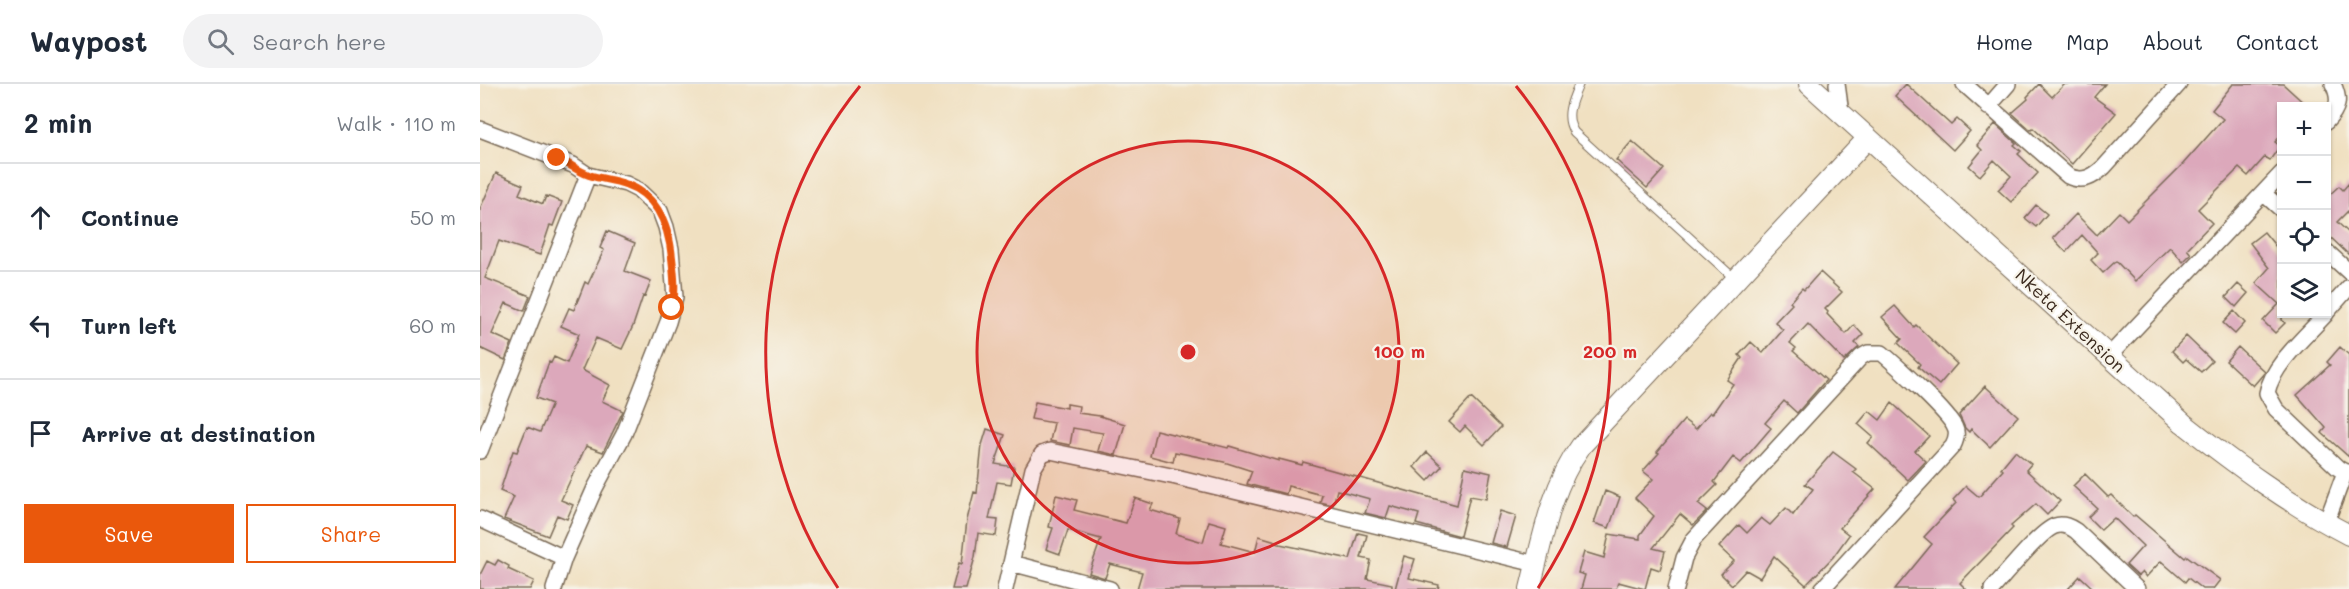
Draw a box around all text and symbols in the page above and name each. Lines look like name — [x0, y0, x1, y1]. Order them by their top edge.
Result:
search box — [183, 14, 603, 68]
text: Waypost — [30, 23, 147, 59]
icon: search — [204, 25, 237, 58]
text: Search here — [252, 27, 386, 56]
text: Home — [1976, 28, 2033, 55]
text: Map — [2066, 28, 2109, 55]
text: About — [2142, 28, 2203, 55]
text: Contact — [2236, 28, 2319, 55]
map controls — [2277, 102, 2331, 318]
button: + — [2277, 102, 2331, 156]
text: 2 min — [24, 106, 92, 140]
text: Walk · 110 m — [336, 110, 456, 136]
route end — [543, 144, 569, 170]
button: − — [2277, 156, 2331, 210]
icon: ahead — [24, 201, 57, 234]
text: Continue — [81, 203, 179, 232]
text: 50 m — [410, 204, 456, 230]
button: locate — [2277, 210, 2331, 264]
street label: Nketa Extension — [2010, 263, 2131, 378]
button: layers — [2277, 264, 2331, 318]
route start — [658, 294, 684, 320]
icon: left — [24, 309, 57, 342]
text: Turn left — [81, 311, 177, 340]
text: 60 m — [409, 312, 456, 338]
text: 100 m — [1373, 339, 1425, 363]
text: 200 m — [1583, 339, 1637, 363]
centre of rings — [1178, 342, 1198, 362]
icon: arrive — [24, 417, 57, 450]
text: Arrive at destination — [81, 419, 316, 448]
button: Save — [24, 504, 234, 563]
button: Share — [246, 504, 456, 563]

